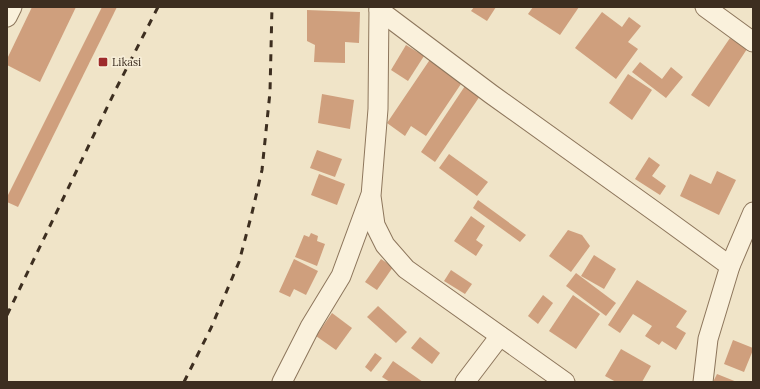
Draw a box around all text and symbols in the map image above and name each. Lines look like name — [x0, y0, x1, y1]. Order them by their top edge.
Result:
place label: Likasi — [112, 55, 141, 69]
marker: Likasi — [97, 56, 109, 68]

